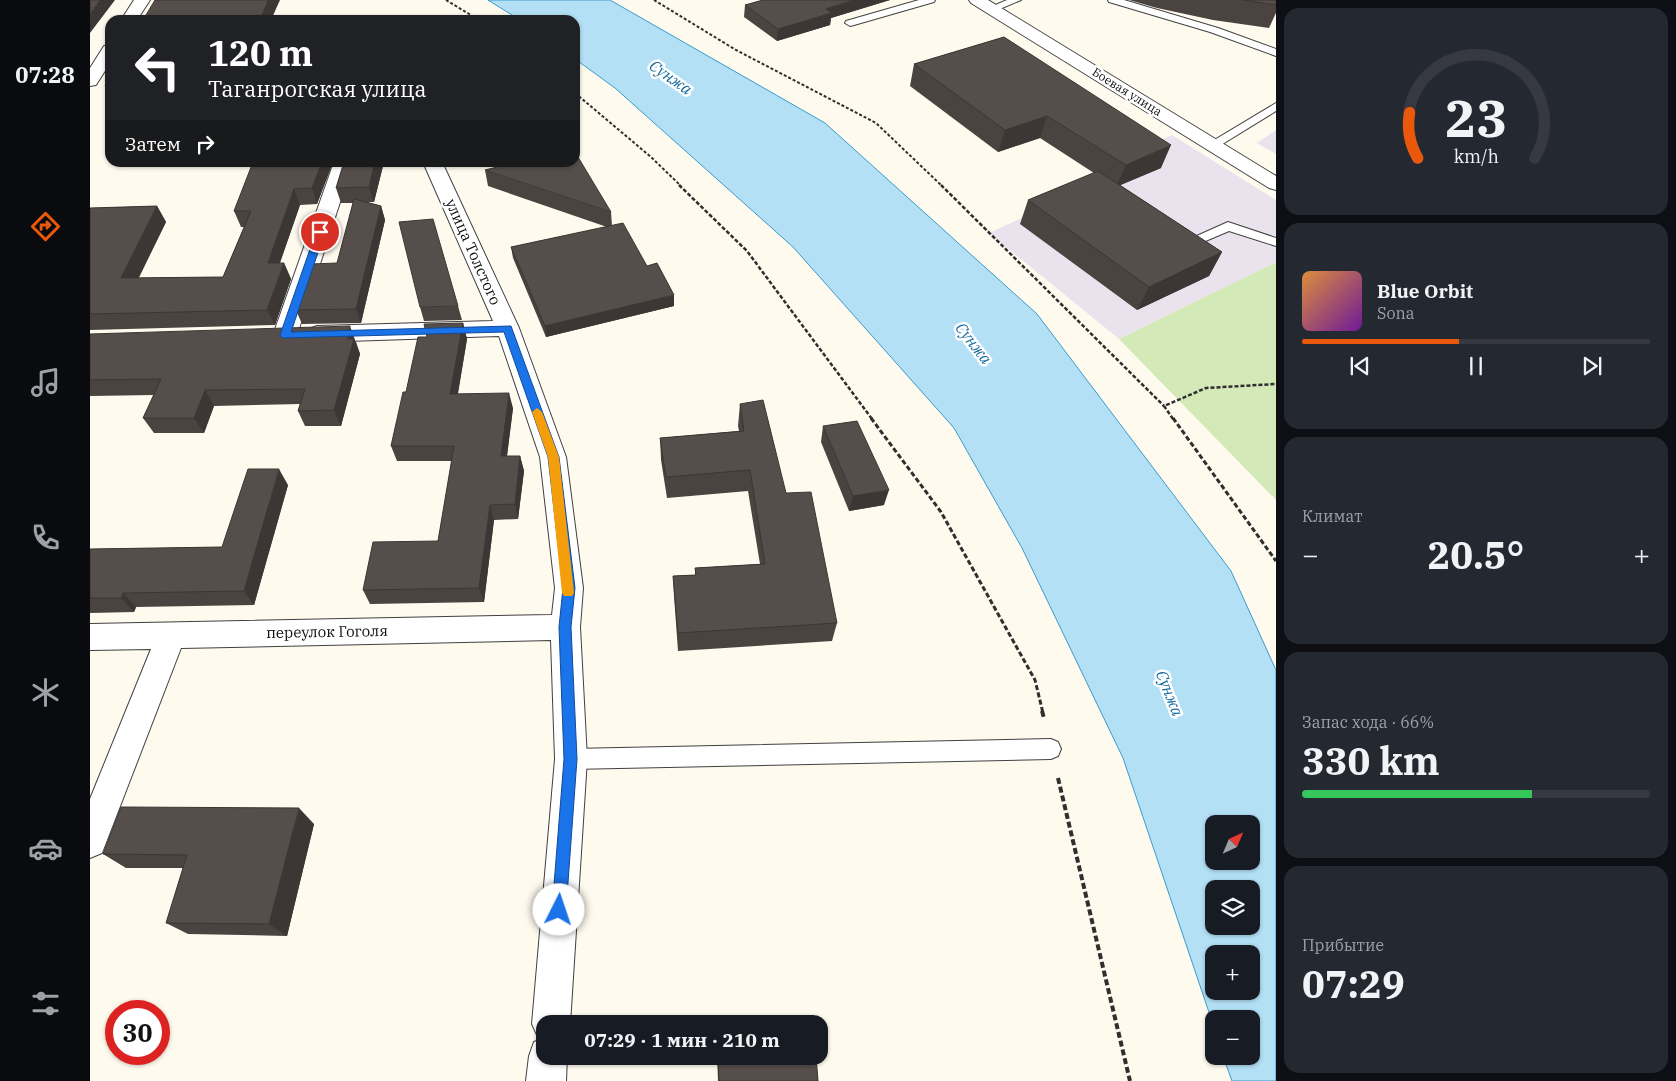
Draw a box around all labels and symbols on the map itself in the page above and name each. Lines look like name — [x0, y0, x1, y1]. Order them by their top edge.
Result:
water label: Сунжа — [646, 55, 696, 99]
street label: Боевая улица — [1090, 64, 1165, 119]
street label: улица Толстого — [442, 196, 505, 308]
pin — [299, 211, 341, 253]
water label: Сунжа — [951, 318, 997, 368]
street label: переулок Гоголя — [266, 621, 388, 642]
water label: Сунжа — [1152, 667, 1188, 719]
north arrow — [1205, 815, 1260, 870]
position arrow — [532, 883, 584, 935]
speed limit sign: 30 — [105, 1000, 170, 1065]

